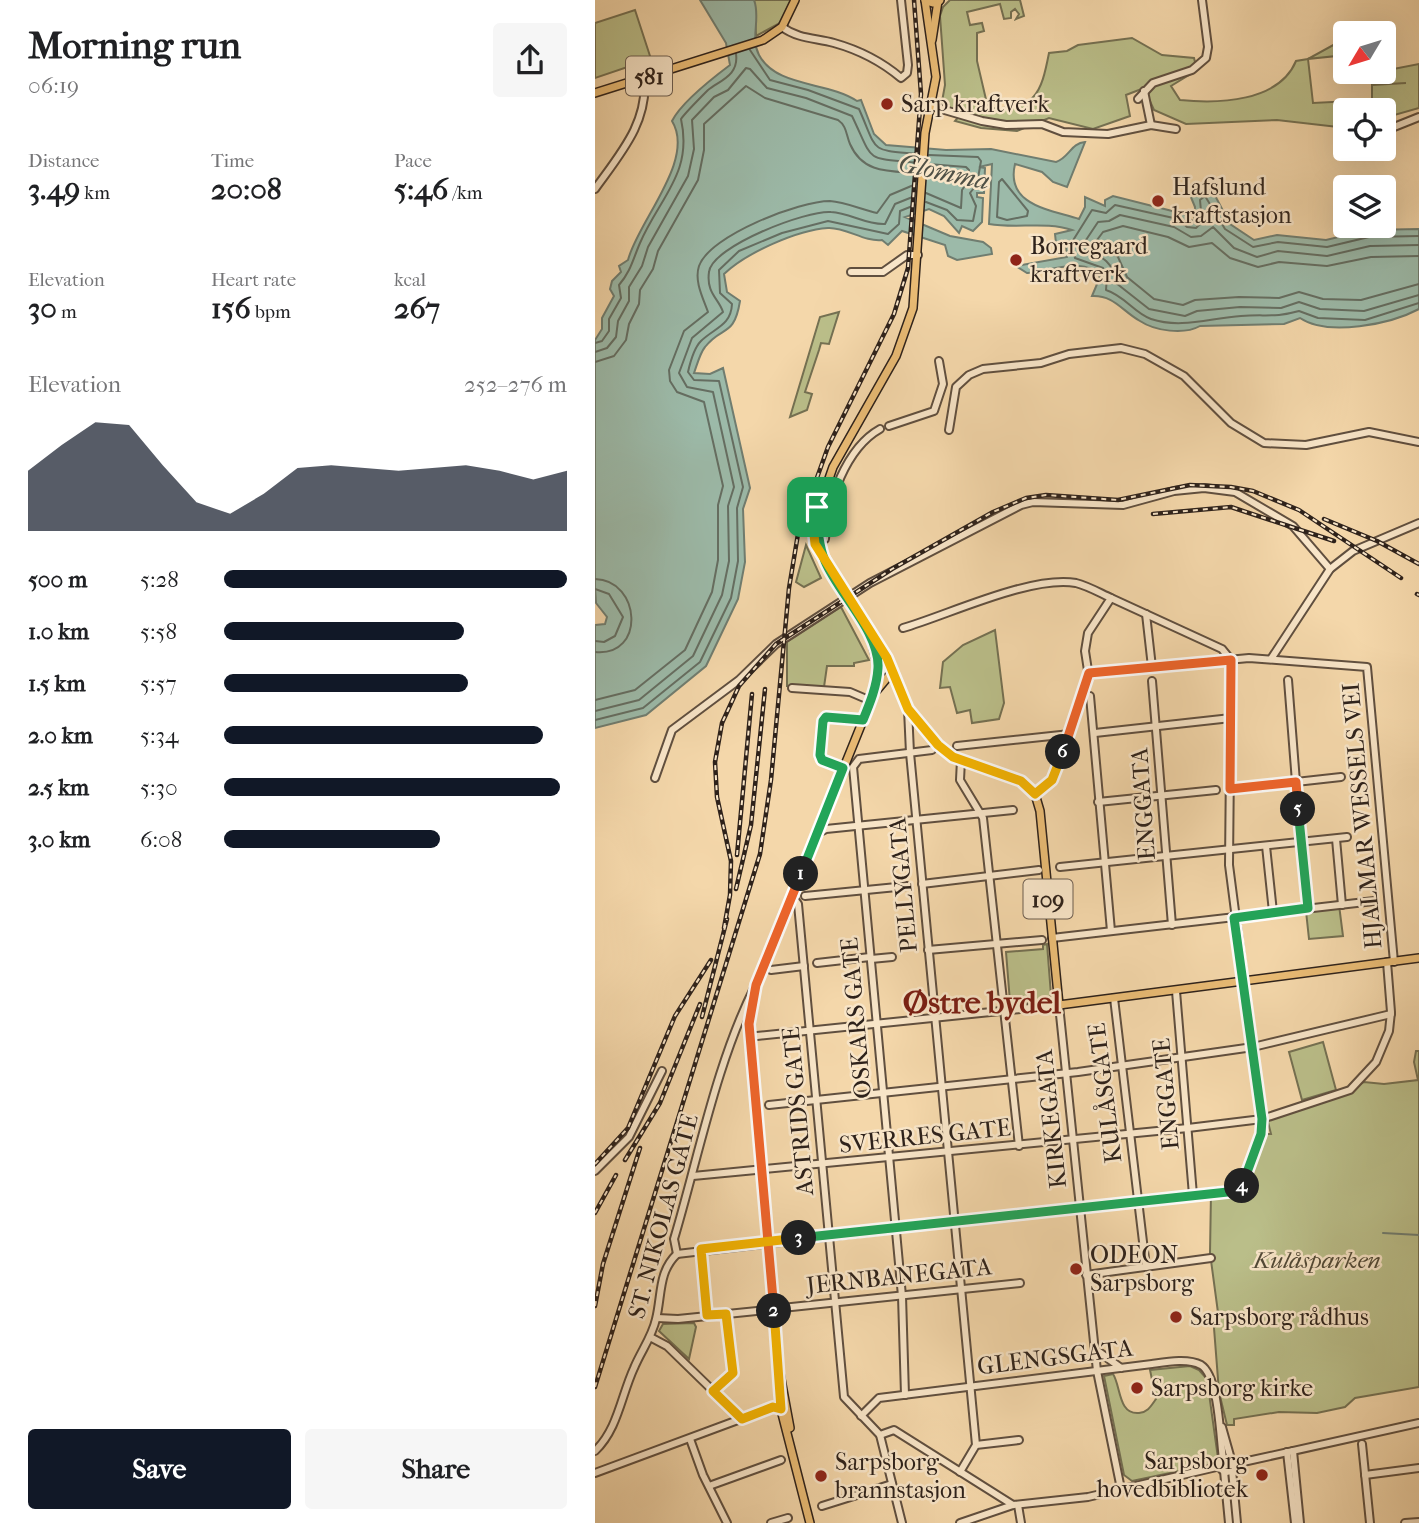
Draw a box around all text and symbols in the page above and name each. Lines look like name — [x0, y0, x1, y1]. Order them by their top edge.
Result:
north arrow — [1333, 21, 1397, 84]
map controls — [1333, 21, 1396, 238]
text: Morning run — [28, 23, 241, 68]
button: share — [493, 23, 567, 97]
road number: 581 — [626, 57, 672, 96]
text: 06:19 — [28, 72, 79, 99]
place label: Sarp kraftverk — [901, 90, 1050, 118]
marker: Sarp kraftverk — [879, 96, 895, 112]
button: locate — [1333, 98, 1396, 161]
water label: Glomma — [896, 147, 992, 197]
text: Distance — [28, 150, 99, 172]
text: Time — [211, 150, 254, 172]
text: Pace — [394, 150, 432, 172]
text: 3.49 — [28, 172, 80, 207]
text: 20:08 — [211, 172, 282, 207]
text: 5:46 — [394, 172, 448, 207]
place label: Hafslund kraftstasjon — [1172, 173, 1292, 229]
button: layers — [1333, 175, 1396, 238]
text: km — [80, 182, 110, 204]
text: /km — [448, 182, 482, 204]
marker: Hafslund kraftstasjon — [1150, 193, 1166, 209]
place label: Borregaard kraftverk — [1030, 232, 1149, 288]
marker: Borregaard kraftverk — [1008, 252, 1024, 268]
text: Elevation — [28, 269, 105, 291]
text: Heart rate — [211, 269, 296, 291]
text: kcal — [394, 269, 426, 291]
text: 30 — [28, 291, 57, 326]
text: 156 — [211, 291, 251, 326]
text: 267 — [394, 291, 440, 326]
text: m — [57, 301, 77, 323]
text: bpm — [251, 301, 291, 323]
text: Elevation — [28, 371, 121, 398]
text: 252–276 m — [464, 371, 567, 398]
pin — [787, 477, 847, 537]
icon: arrive — [798, 488, 836, 526]
text: 500 m — [28, 566, 87, 593]
text: 5:28 — [140, 566, 179, 593]
text: 1.0 km — [28, 618, 89, 645]
text: 5:58 — [140, 618, 177, 645]
text: 1.5 km — [28, 670, 86, 697]
text: 5:57 — [140, 670, 177, 697]
street label: HJALMAR WESSELS VEI — [1336, 682, 1388, 950]
text: 2.0 km — [28, 722, 93, 749]
text: 5:34 — [140, 722, 179, 749]
pin: 6 — [1045, 734, 1081, 770]
text: 6 — [1057, 740, 1068, 762]
street label: ENGGATA — [1125, 746, 1161, 861]
text: 2.5 km — [28, 774, 89, 801]
text: 5:30 — [140, 774, 178, 801]
pin: 5 — [1281, 792, 1315, 826]
text: 5 — [1293, 797, 1302, 819]
street label: PELLYGATA — [883, 816, 923, 954]
text: 3.0 km — [28, 826, 90, 853]
text: 6:08 — [140, 826, 182, 853]
pin: 1 — [783, 856, 819, 892]
text: 1 — [797, 862, 804, 884]
road number: 109 — [1023, 879, 1072, 918]
street label: OSKARS GATE — [835, 936, 877, 1100]
district label: Østre bydel — [903, 984, 1061, 1021]
street label: KULÅSGATE — [1082, 1021, 1127, 1165]
street label: ASTRIDS GATE — [777, 1025, 819, 1198]
street label: ENGGATE — [1147, 1037, 1185, 1151]
street label: KIRKEGATA — [1030, 1048, 1072, 1190]
street label: ST. NIKOLAS GATE — [622, 1111, 704, 1321]
street label: SVERRES GATE — [838, 1113, 1012, 1159]
pin: 4 — [1225, 1168, 1259, 1204]
text: 4 — [1236, 1174, 1247, 1196]
pin: 3 — [781, 1220, 817, 1256]
text: 3 — [795, 1226, 802, 1248]
place label: ODEON Sarpsborg — [1090, 1241, 1195, 1297]
park label: Kulåsparken — [1251, 1246, 1381, 1274]
street label: JERNBANEGATA — [803, 1252, 994, 1300]
marker: ODEON Sarpsborg — [1068, 1261, 1084, 1277]
pin: 2 — [757, 1294, 791, 1328]
text: 2 — [769, 1299, 778, 1321]
place label: Sarpsborg rådhus — [1190, 1303, 1369, 1331]
marker: Sarpsborg rådhus — [1168, 1309, 1184, 1325]
street label: GLENGSGATA — [976, 1334, 1135, 1380]
place label: Sarpsborg kirke — [1151, 1374, 1313, 1402]
marker: Sarpsborg kirke — [1129, 1380, 1145, 1396]
button: Save — [28, 1429, 291, 1509]
button: Share — [305, 1429, 567, 1509]
place label: Sarpsborg hovedbibliotek — [1096, 1447, 1249, 1503]
place label: Sarpsborg brannstasjon — [834, 1448, 966, 1504]
marker: Sarpsborg hovedbibliotek — [1254, 1467, 1270, 1483]
marker: Sarpsborg brannstasjon — [813, 1468, 829, 1484]

